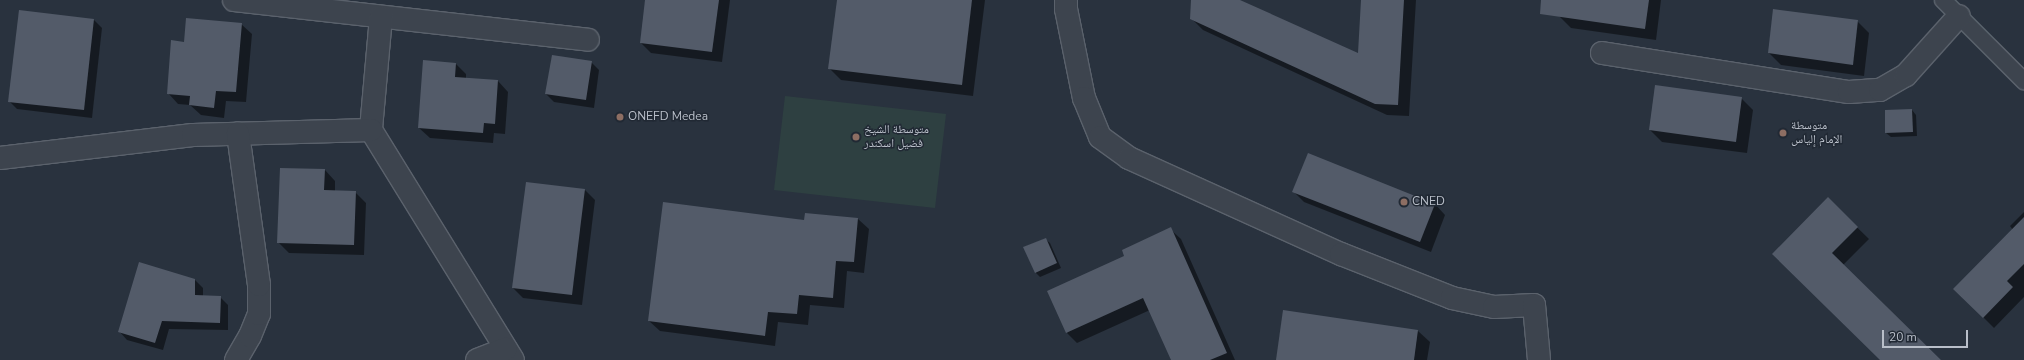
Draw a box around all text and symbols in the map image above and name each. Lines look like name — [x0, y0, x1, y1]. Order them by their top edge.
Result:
place label: ONEFD Medea — [628, 110, 708, 124]
marker: ONEFD Medea — [615, 112, 625, 122]
place label: متوسطة الإمام إلياس — [1791, 119, 1842, 147]
place label: متوسطة الشيخ فضيل اسكندر — [864, 123, 929, 151]
marker: متوسطة الإمام إلياس — [1778, 128, 1788, 138]
marker: متوسطة الشيخ فضيل اسكندر — [851, 132, 861, 142]
place label: CNED — [1412, 195, 1445, 209]
marker: CNED — [1399, 197, 1409, 207]
scale bar — [1884, 322, 1970, 348]
text: 20 m — [1889, 329, 1917, 345]

